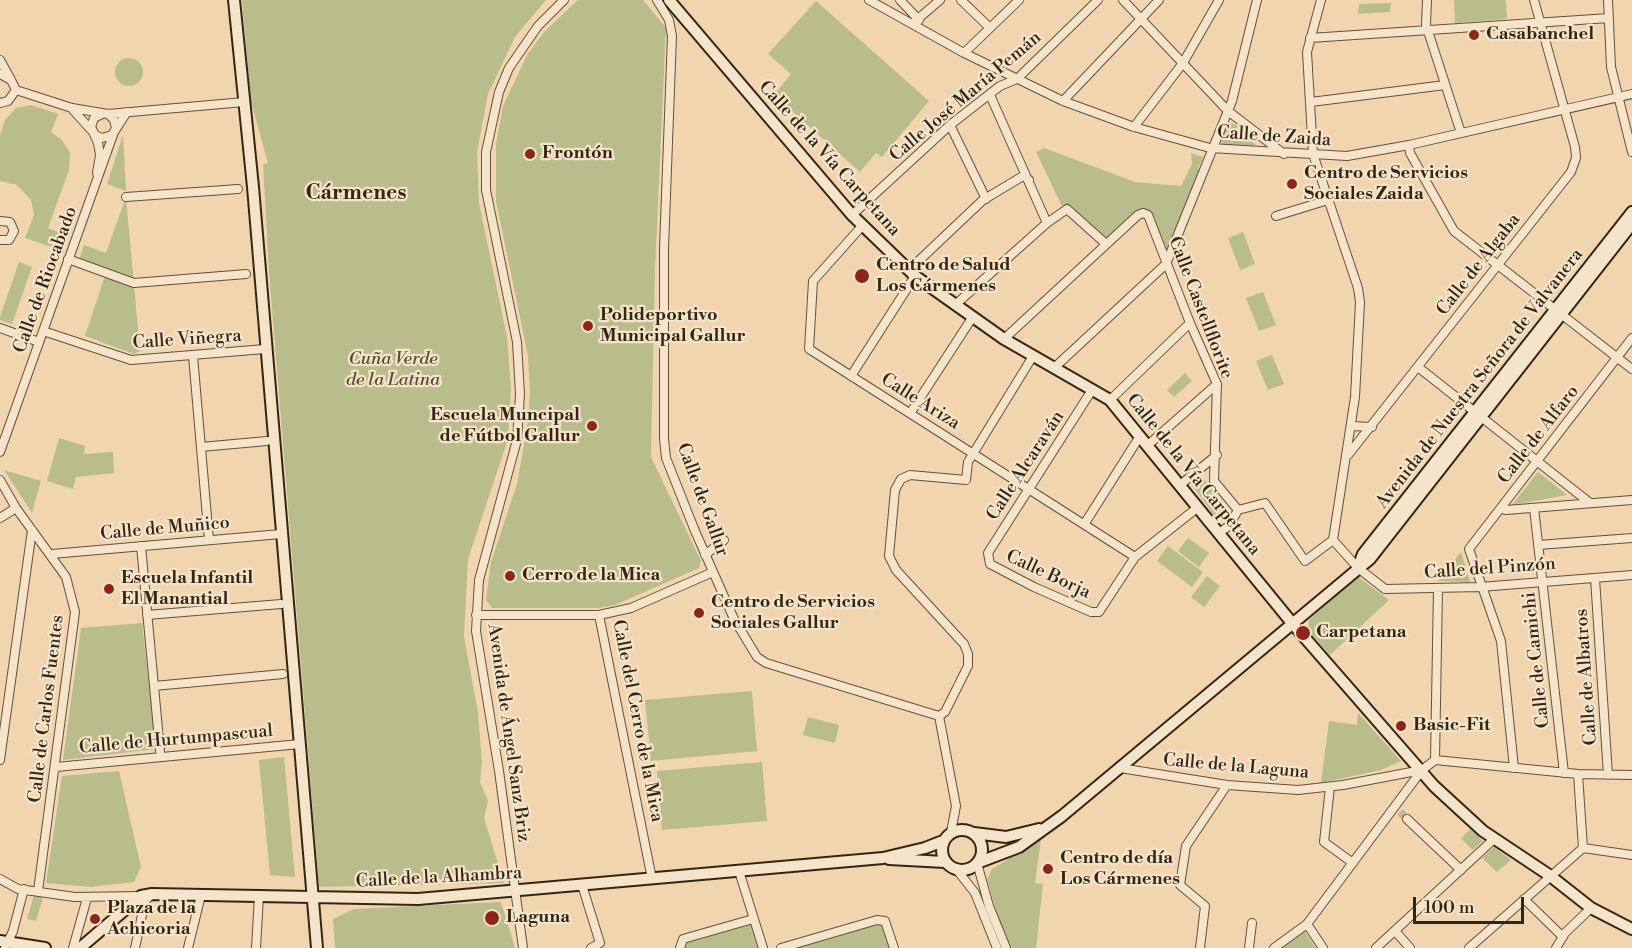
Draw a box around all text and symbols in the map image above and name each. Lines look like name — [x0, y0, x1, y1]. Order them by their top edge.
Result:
place label: Casabanchel — [1486, 24, 1594, 46]
street label: Calle José María Pemán — [886, 27, 1046, 167]
marker: Casabanchel — [1467, 28, 1481, 42]
street label: Calle de la Vía Carpetana — [754, 77, 904, 241]
street label: Calle de Zaida — [1216, 122, 1332, 152]
place label: Frontón — [542, 143, 613, 165]
marker: Frontón — [523, 147, 537, 161]
place label: Centro de Servicios Sociales Zaida — [1304, 163, 1468, 206]
marker: Centro de Servicios Sociales Zaida — [1285, 177, 1299, 191]
district label: Cármenes — [306, 181, 406, 207]
street label: Calle de Riocabado — [9, 204, 83, 356]
street label: Calle de Algaba — [1432, 210, 1526, 320]
street label: Calle Castellflorite — [1163, 234, 1237, 382]
street label: Avenida de Nuestra Señora de Valvanera — [1372, 245, 1588, 513]
place label: Centro de Salud Los Cármenes — [876, 255, 1011, 298]
marker: Centro de Salud Los Cármenes — [853, 267, 871, 285]
place label: Polideportivo Municipal Gallur — [600, 305, 746, 348]
marker: Polideportivo Municipal Gallur — [581, 319, 595, 333]
street label: Calle Viñegra — [132, 325, 242, 355]
park label: Cuña Verde de la Latina — [346, 349, 440, 392]
street label: Calle Ariza — [876, 369, 964, 435]
street label: Calle de Alfaro — [1494, 381, 1584, 489]
street label: Calle de la Vía Carpetana — [1121, 390, 1265, 560]
place label: Escuela Muncipal de Fútbol Gallur — [430, 405, 580, 448]
street label: Calle Alcaraván — [983, 407, 1069, 525]
marker: Escuela Muncipal de Fútbol Gallur — [585, 419, 599, 433]
street label: Calle de Gallur — [671, 440, 733, 560]
street label: Calle de Muñico — [99, 513, 231, 545]
street label: Calle Borja — [1002, 546, 1094, 604]
street label: Calle del Pinzón — [1424, 554, 1556, 584]
place label: Cerro de la Mica — [522, 565, 660, 587]
place label: Escuela Infantil El Manantial — [121, 568, 253, 610]
marker: Cerro de la Mica — [503, 569, 517, 583]
marker: Escuela Infantil El Manantial — [102, 582, 116, 596]
street label: Calle de Camichi — [1519, 591, 1555, 729]
place label: Centro de Servicios Sociales Gallur — [711, 592, 875, 634]
marker: Centro de Servicios Sociales Gallur — [692, 606, 706, 620]
street label: Calle de Albatros — [1571, 608, 1603, 746]
street label: Calle de Carlos Fuentes — [25, 614, 69, 804]
street label: Calle del Cerro de la Mica — [607, 618, 667, 824]
street label: Avenida de Ángel Sanz Briz — [482, 622, 534, 844]
place label: Carpetana — [1316, 622, 1406, 644]
marker: Carpetana — [1294, 624, 1312, 642]
place label: Basic-Fit — [1413, 715, 1490, 737]
marker: Basic-Fit — [1394, 719, 1408, 733]
street label: Calle de Hurtumpascual — [78, 721, 274, 759]
street label: Calle de la Laguna — [1162, 750, 1310, 784]
place label: Centro de día Los Cármenes — [1060, 848, 1180, 890]
marker: Centro de día Los Cármenes — [1041, 862, 1055, 876]
street label: Calle de la Alhambra — [355, 863, 523, 893]
scale bar — [1416, 885, 1527, 923]
text: 100 m — [1424, 896, 1475, 919]
place label: Plaza de la Achicoria — [107, 898, 196, 940]
place label: Laguna — [506, 907, 570, 929]
marker: Laguna — [483, 909, 501, 927]
marker: Plaza de la Achicoria — [88, 912, 102, 926]

